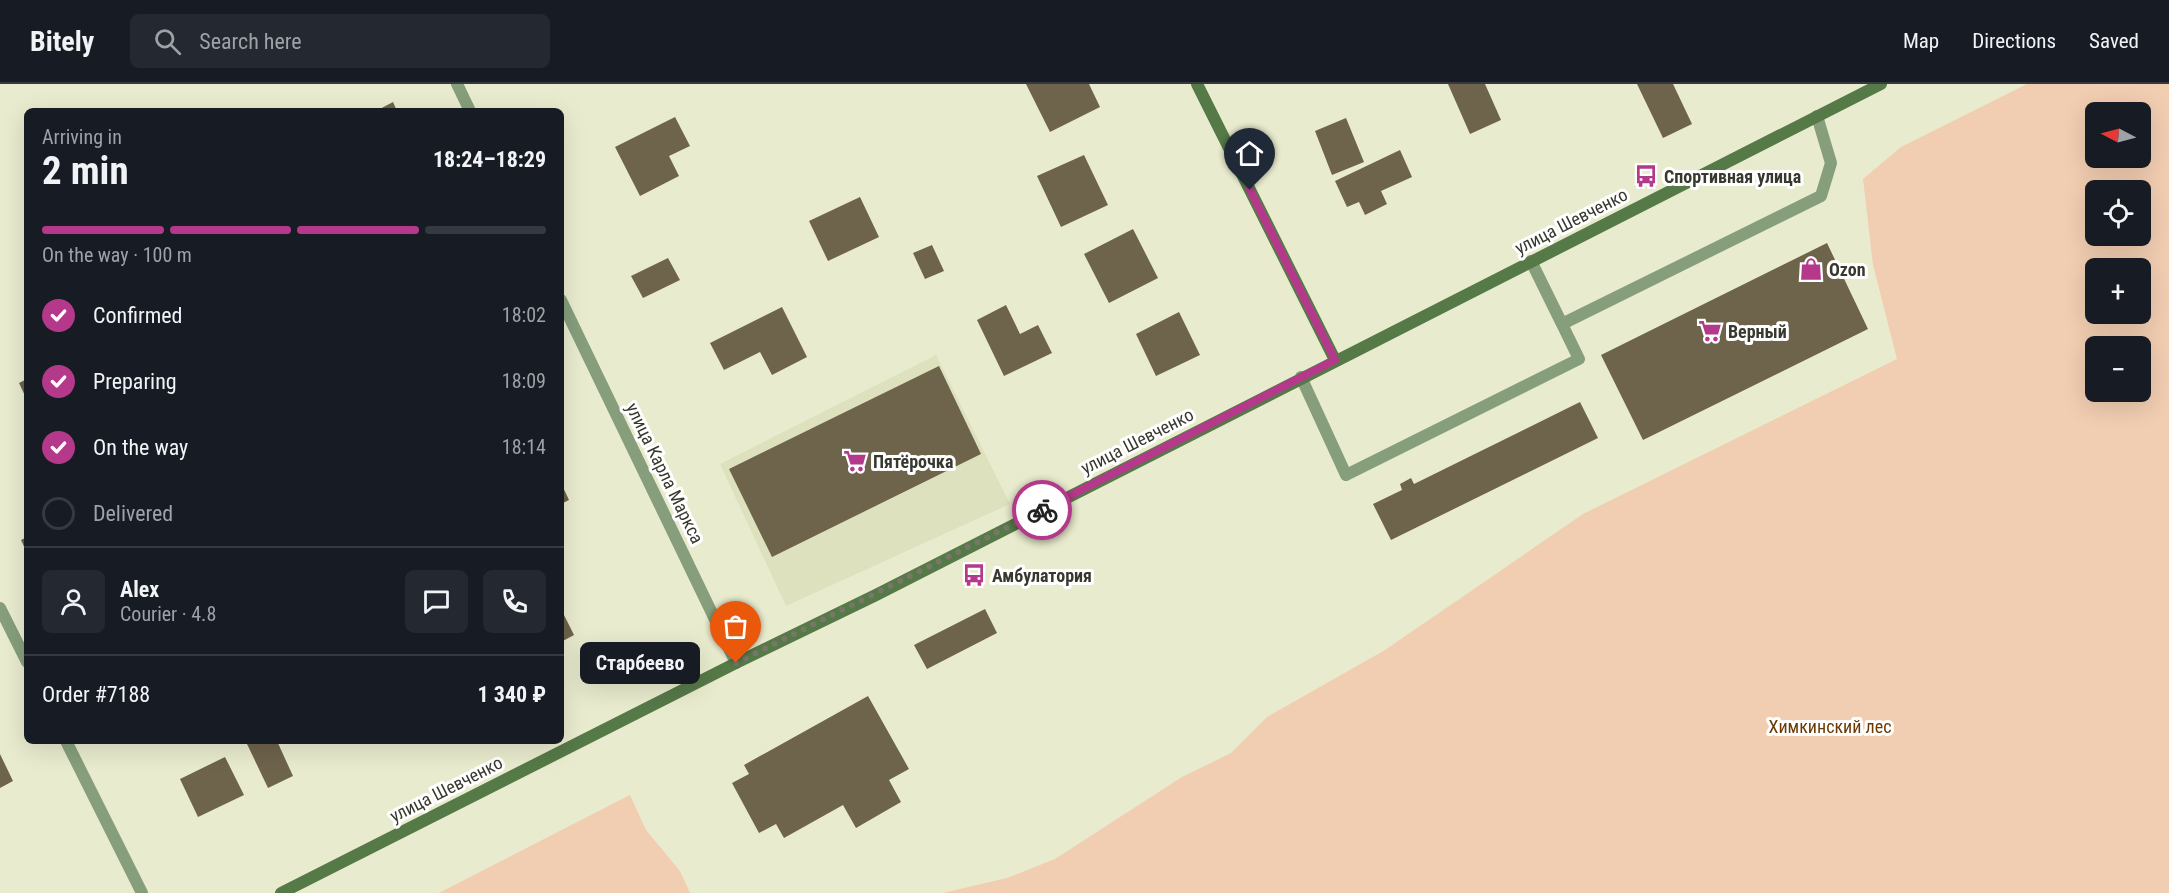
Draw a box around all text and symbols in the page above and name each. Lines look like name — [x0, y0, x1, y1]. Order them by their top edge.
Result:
search box — [130, 14, 550, 68]
text: Bitely — [30, 25, 94, 58]
icon: search — [151, 25, 184, 58]
text: Search here — [199, 29, 302, 54]
text: Map — [1903, 29, 1939, 53]
text: Directions — [1972, 29, 2056, 53]
text: Saved — [2089, 29, 2139, 53]
north arrow — [2085, 102, 2151, 168]
map controls — [2085, 102, 2151, 402]
text: Arriving in — [42, 125, 122, 149]
pin — [1224, 128, 1275, 190]
icon: home — [1233, 137, 1266, 170]
text: 18:24–18:29 — [433, 147, 546, 172]
text: 2 min — [42, 148, 129, 194]
bus stop icon: Спортивная улица — [1633, 163, 1659, 189]
place label: Спортивная улица — [1664, 166, 1801, 187]
button: locate — [2085, 180, 2151, 246]
street label: улица Шевченко — [1511, 184, 1631, 258]
text: On the way · 100 m — [42, 243, 192, 267]
shop icon: Ozon — [1798, 256, 1824, 282]
button: + — [2085, 258, 2151, 324]
place label: Ozon — [1829, 259, 1866, 280]
icon: check — [42, 299, 75, 332]
text: Confirmed — [93, 303, 182, 328]
text: 18:02 — [502, 303, 546, 327]
supermarket icon: Верный — [1697, 318, 1723, 344]
place label: Верный — [1728, 321, 1787, 342]
button: − — [2085, 336, 2151, 402]
icon: check — [42, 365, 75, 398]
text: Preparing — [93, 369, 177, 394]
text: 18:09 — [502, 369, 546, 393]
street label: улица Карла Маркса — [622, 399, 708, 547]
street label: улица Шевченко — [1077, 404, 1197, 478]
icon: check — [42, 431, 75, 464]
text: On the way — [93, 435, 188, 460]
text: 18:14 — [502, 435, 546, 459]
supermarket icon: Пятёрочка — [842, 448, 868, 474]
place label: Пятёрочка — [873, 451, 953, 472]
courier — [1012, 480, 1072, 540]
icon: bike — [1026, 494, 1059, 527]
text: Delivered — [93, 501, 173, 526]
bus stop icon: Амбулатория — [961, 562, 987, 588]
place label: Амбулатория — [992, 565, 1092, 586]
button: person — [42, 570, 105, 633]
button: chat — [405, 570, 468, 633]
button: phone — [483, 570, 546, 633]
text: Alex — [120, 577, 159, 602]
pin — [710, 601, 761, 663]
text: Courier · 4.8 — [120, 602, 216, 626]
icon: bag — [719, 610, 752, 643]
callout: Старбеево — [580, 642, 700, 684]
text: Старбеево — [596, 651, 684, 675]
text: Order #7188 — [42, 682, 150, 707]
text: 1 340 ₽ — [478, 682, 546, 707]
park label: Химкинский лес — [1768, 716, 1892, 737]
street label: улица Шевченко — [386, 752, 506, 826]

